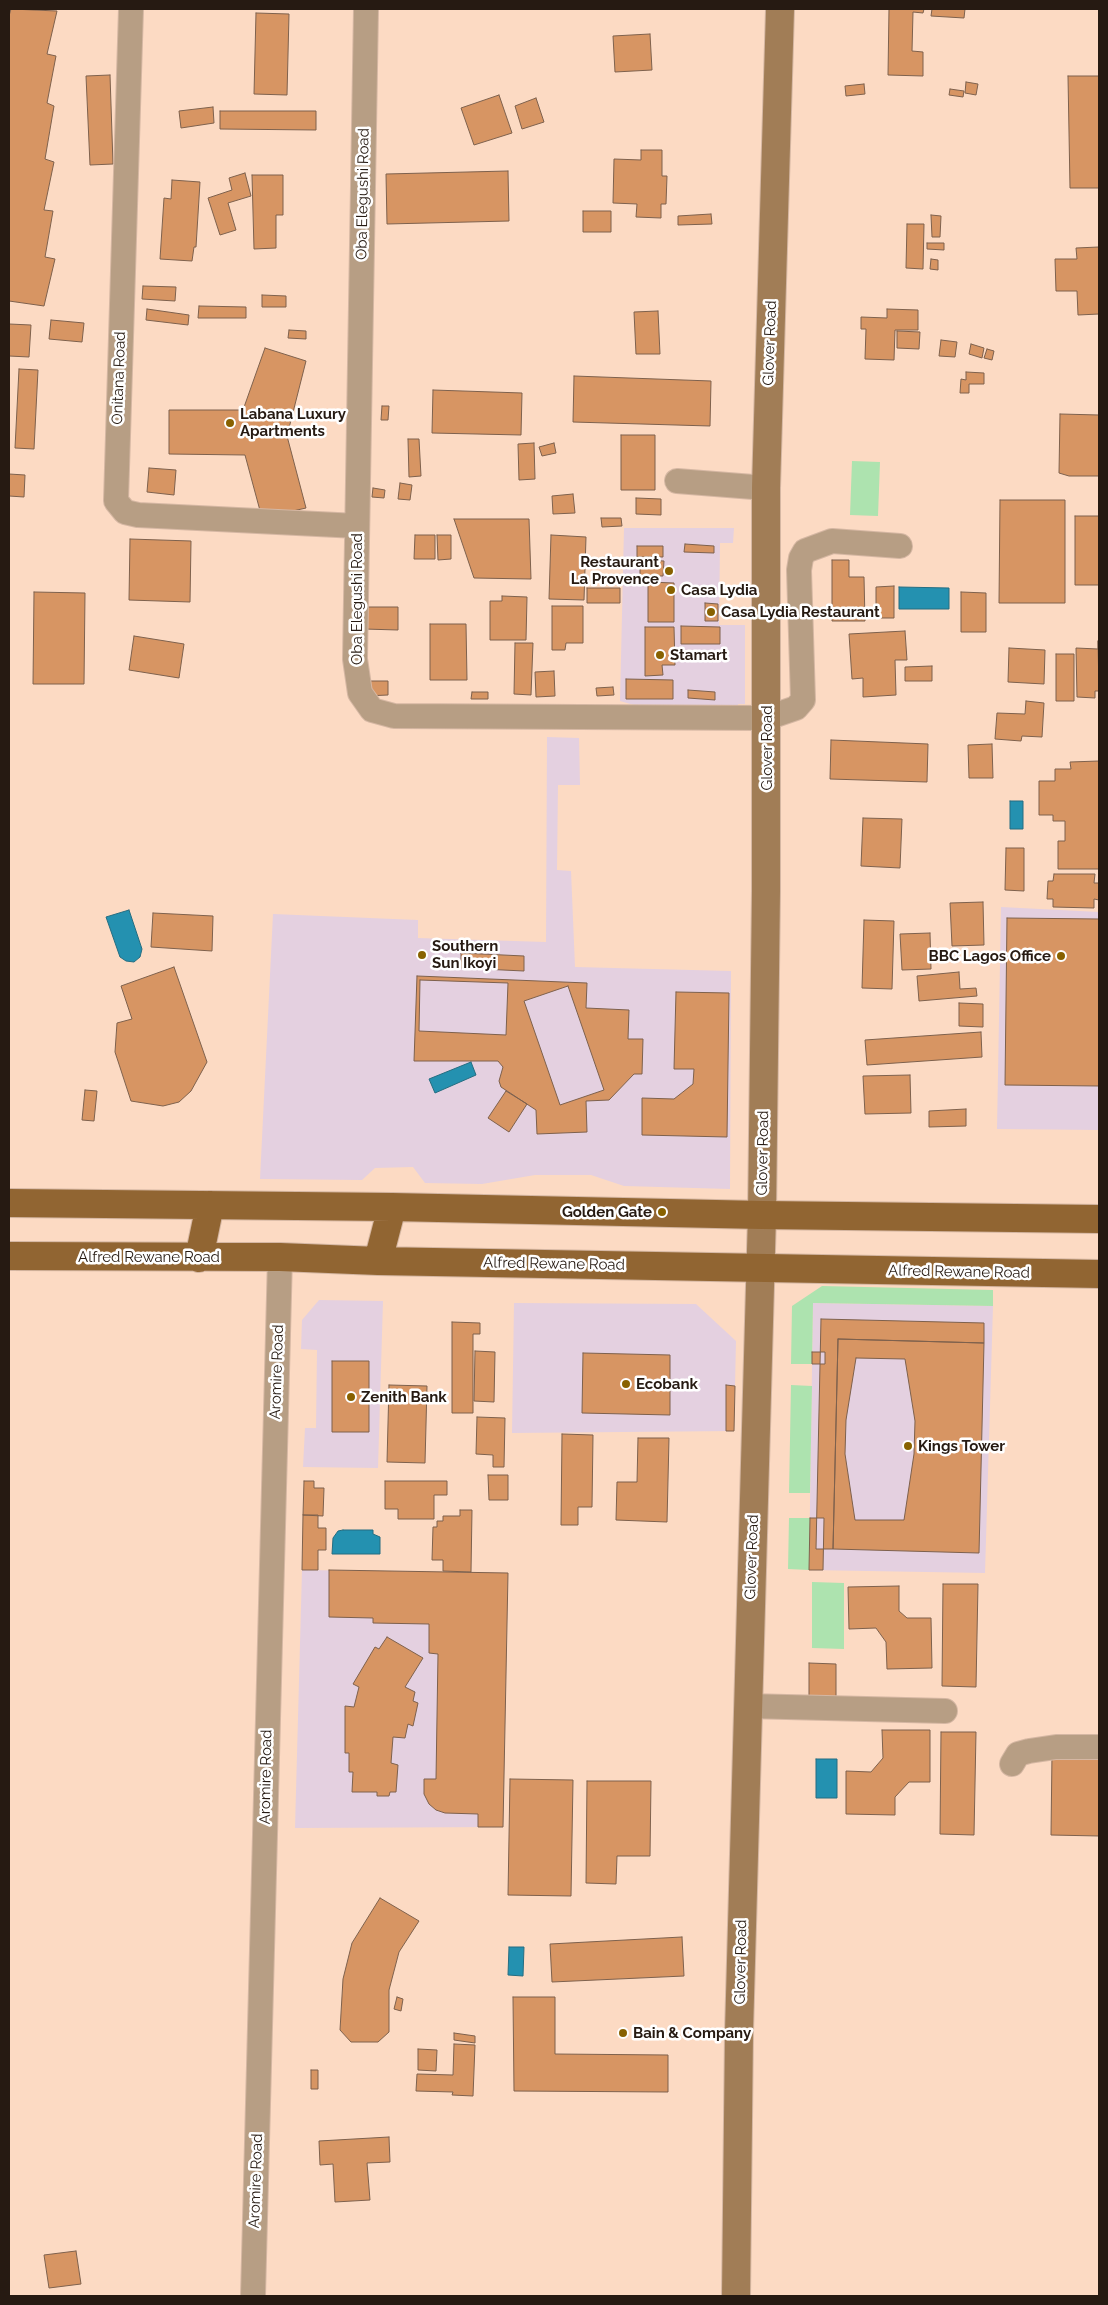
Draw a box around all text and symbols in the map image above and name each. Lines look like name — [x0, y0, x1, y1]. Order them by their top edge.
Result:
street label: Oba Elegushi Road — [353, 128, 373, 260]
street label: Glover Road — [760, 300, 780, 386]
street label: Onitana Road — [108, 331, 130, 425]
place label: Labana Luxury Apartments — [240, 405, 346, 440]
marker: Labana Luxury Apartments — [224, 417, 236, 429]
street label: Oba Elegushi Road — [348, 533, 366, 665]
place label: Restaurant La Provence — [571, 553, 659, 588]
marker: Restaurant La Provence — [663, 565, 675, 577]
place label: Casa Lydia — [681, 581, 757, 599]
marker: Casa Lydia — [665, 584, 677, 596]
place label: Casa Lydia Restaurant — [721, 603, 880, 621]
marker: Casa Lydia Restaurant — [705, 606, 717, 618]
place label: Stamart — [670, 646, 728, 664]
marker: Stamart — [654, 649, 666, 661]
street label: Glover Road — [758, 705, 776, 791]
place label: Southern Sun Ikoyi — [432, 937, 498, 972]
place label: BBC Lagos Office — [929, 947, 1051, 965]
marker: Southern Sun Ikoyi — [416, 949, 428, 961]
marker: BBC Lagos Office — [1055, 950, 1067, 962]
street label: Glover Road — [753, 1110, 773, 1196]
place label: Golden Gate — [562, 1203, 652, 1221]
marker: Golden Gate — [656, 1206, 668, 1218]
street label: Alfred Rewane Road — [78, 1248, 220, 1266]
street label: Alfred Rewane Road — [483, 1254, 625, 1274]
street label: Alfred Rewane Road — [888, 1262, 1030, 1282]
street label: Aromire Road — [266, 1324, 288, 1420]
place label: Ecobank — [636, 1375, 698, 1393]
marker: Ecobank — [620, 1378, 632, 1390]
place label: Zenith Bank — [361, 1388, 447, 1406]
marker: Zenith Bank — [345, 1391, 357, 1403]
place label: Kings Tower — [918, 1437, 1005, 1455]
marker: Kings Tower — [902, 1440, 914, 1452]
street label: Glover Road — [742, 1514, 762, 1600]
street label: Aromire Road — [256, 1729, 276, 1825]
street label: Glover Road — [731, 1919, 751, 2005]
place label: Bain & Company — [633, 2024, 751, 2042]
marker: Bain & Company — [617, 2027, 629, 2039]
street label: Aromire Road — [245, 2133, 267, 2229]

